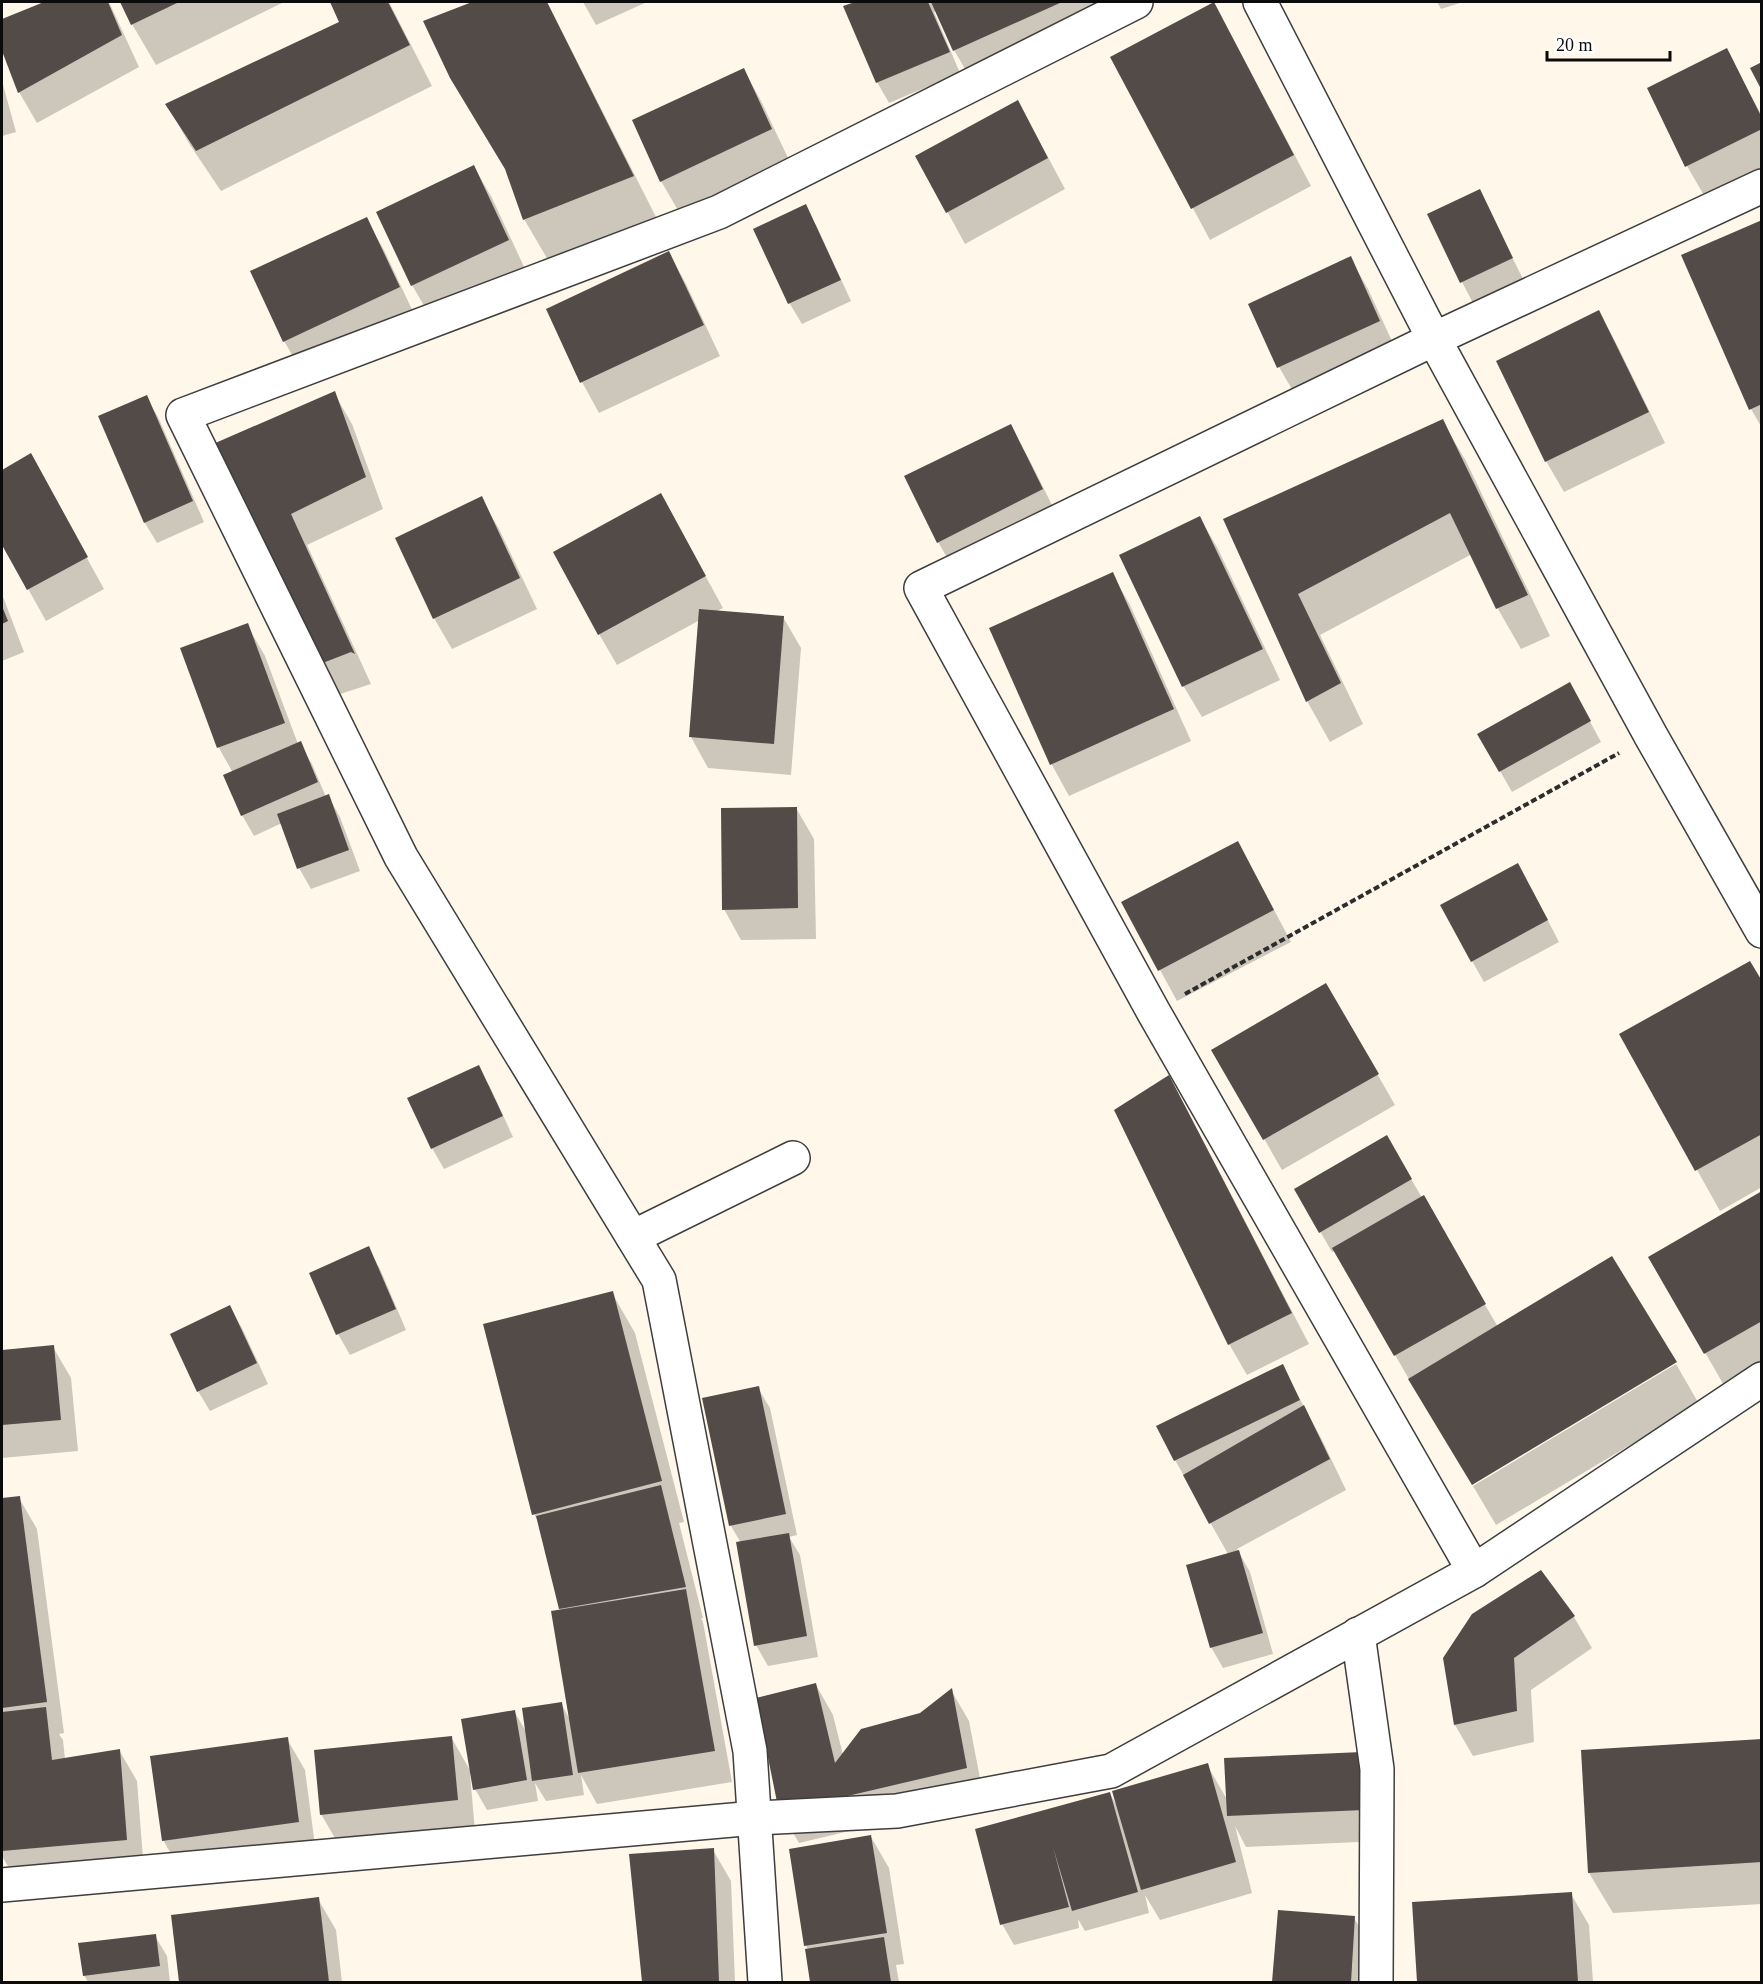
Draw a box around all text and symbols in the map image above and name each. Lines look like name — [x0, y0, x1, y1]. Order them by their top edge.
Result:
scale bar — [1547, 24, 1670, 62]
text: 20 m — [1556, 35, 1593, 55]

